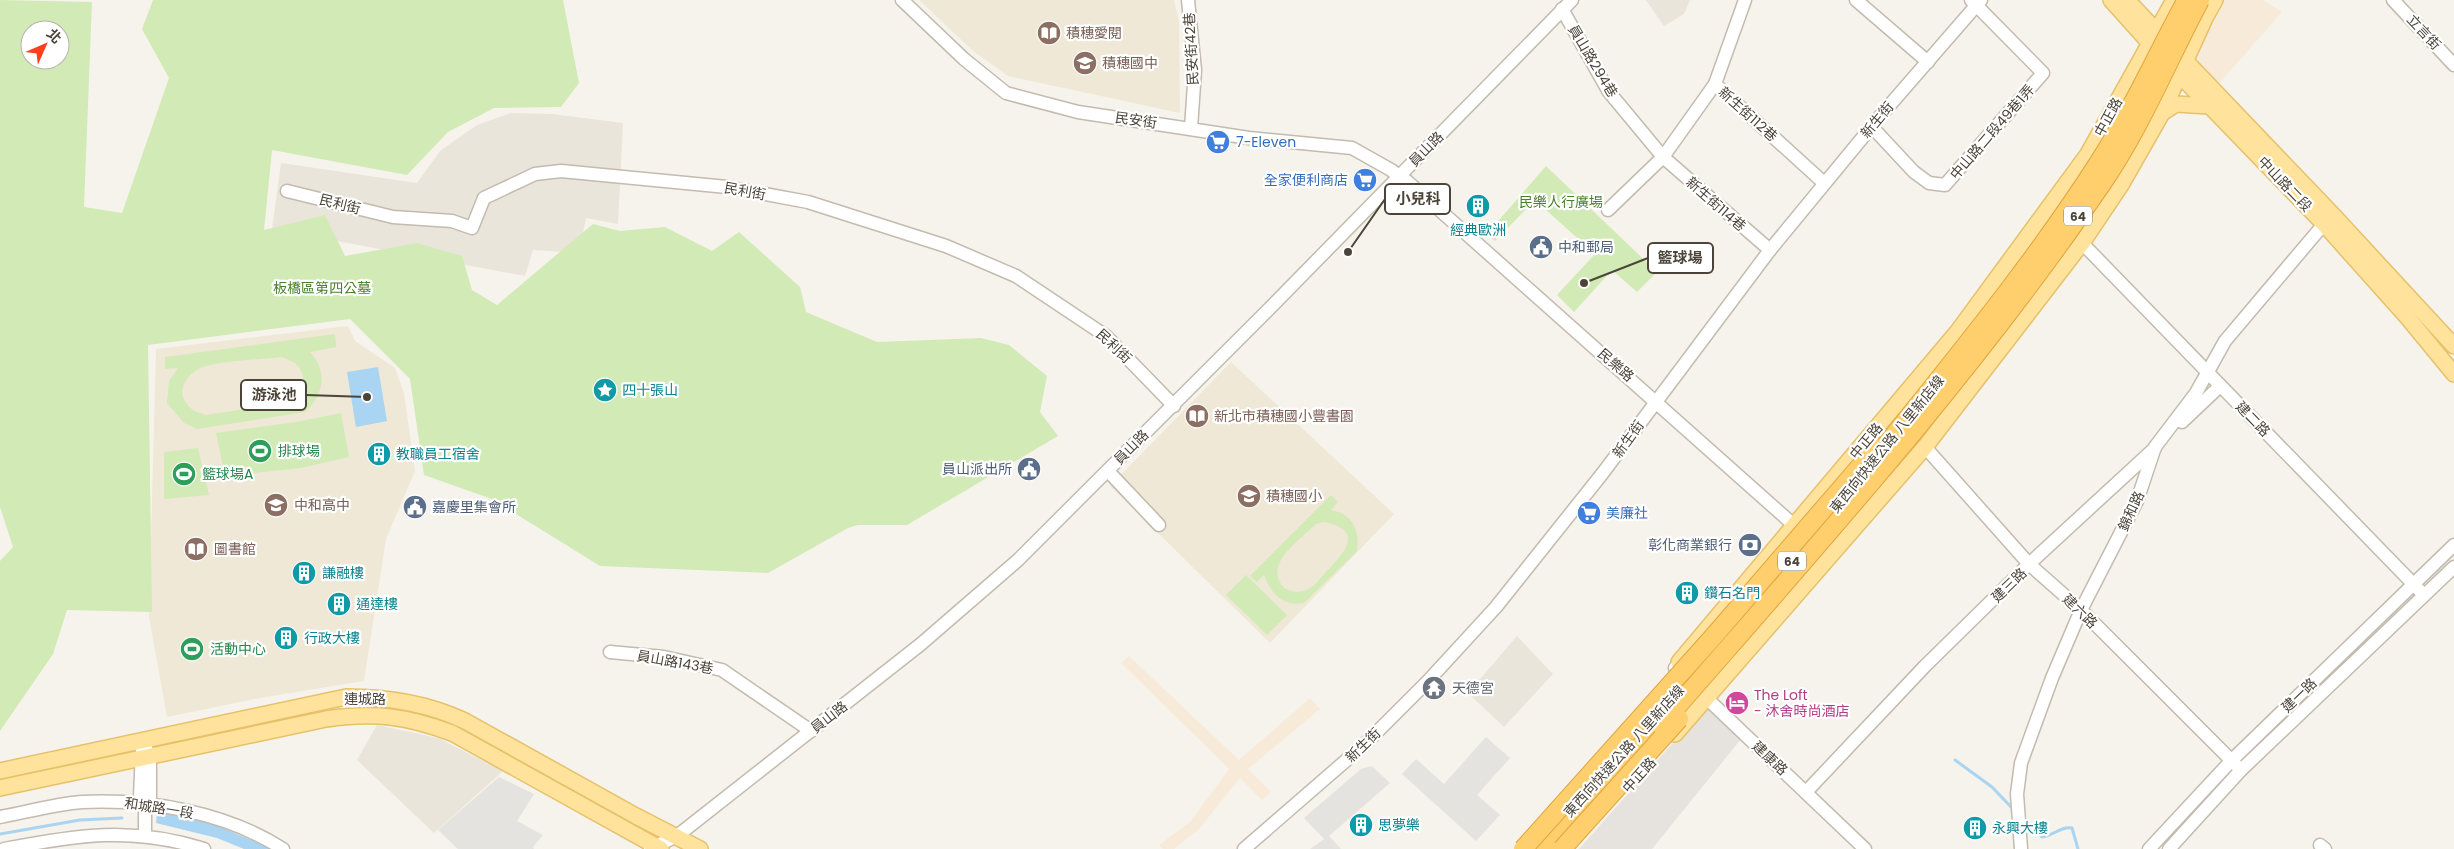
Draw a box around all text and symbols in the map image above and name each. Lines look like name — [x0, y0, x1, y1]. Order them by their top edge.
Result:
street label: 立言街 — [2402, 10, 2446, 54]
street label: 民安街42巷 — [1179, 12, 1203, 86]
north arrow — [20, 20, 70, 70]
library icon: 積穗愛閱 — [1036, 20, 1062, 46]
street label: 員山路294巷 — [1563, 21, 1623, 101]
place label: 積穗愛閱 — [1066, 23, 1122, 43]
text: 北 — [42, 24, 66, 48]
school or university icon: 積穗國中 — [1072, 50, 1098, 76]
place label: 積穗國中 — [1102, 53, 1158, 73]
street label: 中山路二段49巷1弄 — [1945, 80, 2039, 184]
street label: 新生街112巷 — [1714, 82, 1782, 146]
street label: 中正路 — [2089, 94, 2127, 140]
street label: 新生街 — [1856, 97, 1898, 143]
street label: 民安街 — [1114, 107, 1158, 133]
street label: 員山路 — [1404, 127, 1448, 171]
supermarket icon: 7-Eleven — [1205, 129, 1231, 155]
place label: 7-Eleven — [1236, 132, 1296, 152]
street label: 中山路二段 — [2253, 152, 2317, 216]
supermarket icon: 全家便利商店 — [1352, 167, 1378, 193]
place label: 全家便利商店 — [1264, 170, 1348, 190]
street label: 新生街114巷 — [1682, 172, 1750, 236]
street label: 民利街 — [723, 178, 767, 204]
callout: 小兒科 — [1385, 184, 1450, 214]
text: 小兒科 — [1395, 188, 1441, 209]
street label: 民利街 — [317, 189, 363, 219]
park label: 民樂人行廣場 — [1519, 192, 1603, 212]
building icon: 經典歐洲 — [1465, 193, 1491, 219]
road number: 64 — [2064, 207, 2092, 226]
place label: 經典歐洲 — [1450, 220, 1506, 240]
public building icon: 中和郵局 — [1528, 234, 1554, 260]
place label: 中和郵局 — [1558, 237, 1614, 257]
callout: 籃球場 — [1648, 243, 1713, 273]
text: 籃球場 — [1657, 247, 1703, 268]
park label: 板橋區第四公墓 — [273, 278, 371, 298]
street label: 民利街 — [1092, 324, 1136, 368]
street label: 民樂路 — [1594, 344, 1638, 386]
street label: 東西向快速公路 八里新店線 — [1825, 371, 1949, 517]
place icon: 四十張山 — [592, 377, 618, 403]
callout: 游泳池 — [241, 380, 306, 410]
place label: 四十張山 — [622, 380, 678, 400]
text: 游泳池 — [251, 384, 297, 405]
street label: 建二路 — [2231, 397, 2275, 441]
library icon: 新北市積穗國小豐書園 — [1184, 403, 1210, 429]
place label: 新北市積穗國小豐書園 — [1214, 406, 1354, 426]
street label: 新生街 — [1608, 416, 1648, 462]
street label: 中正路 — [1845, 418, 1887, 464]
street label: 員山路 — [1109, 425, 1153, 469]
sports icon: 排球場 — [247, 438, 273, 464]
place label: 排球場 — [278, 441, 320, 461]
building icon: 教職員工宿舍 — [366, 441, 392, 467]
place label: 教職員工宿舍 — [396, 444, 480, 464]
public building icon: 員山派出所 — [1016, 456, 1042, 482]
place label: 員山派出所 — [942, 459, 1012, 479]
sports icon: 籃球場A — [171, 461, 197, 487]
place label: 籃球場A — [202, 464, 253, 484]
school or university icon: 積穗國小 — [1236, 483, 1262, 509]
place label: 積穗國小 — [1266, 486, 1322, 506]
street label: 錦和路 — [2113, 488, 2149, 534]
school or university icon: 中和高中 — [263, 492, 289, 518]
public building icon: 嘉慶里集會所 — [402, 494, 428, 520]
place label: 中和高中 — [294, 495, 350, 515]
place label: 嘉慶里集會所 — [432, 497, 516, 517]
supermarket icon: 美廉社 — [1576, 500, 1602, 526]
place label: 美廉社 — [1606, 503, 1648, 523]
bank icon: 彰化商業銀行 — [1737, 532, 1763, 558]
place label: 彰化商業銀行 — [1648, 535, 1732, 555]
library icon: 圖書館 — [183, 536, 209, 562]
place label: 圖書館 — [214, 539, 256, 559]
road number: 64 — [1778, 552, 1806, 570]
building icon: 謙融樓 — [291, 560, 317, 586]
place label: 謙融樓 — [322, 563, 364, 583]
street label: 建三路 — [1987, 563, 2031, 607]
building icon: 鑽石名門 — [1674, 580, 1700, 606]
place label: 鑽石名門 — [1704, 583, 1760, 603]
street label: 建六路 — [2058, 589, 2102, 633]
building icon: 通達樓 — [326, 591, 352, 617]
place label: 通達樓 — [356, 594, 398, 614]
building icon: 行政大樓 — [273, 625, 299, 651]
place label: 行政大樓 — [304, 628, 360, 648]
sports icon: 活動中心 — [179, 636, 205, 662]
place label: 活動中心 — [210, 639, 266, 659]
street label: 員山路143巷 — [635, 645, 715, 679]
street label: 建一路 — [2277, 673, 2321, 717]
temple icon: 天德宮 — [1421, 675, 1447, 701]
place label: 天德宮 — [1452, 678, 1494, 698]
street label: 東西向快速公路 八里新店線 — [1559, 680, 1689, 822]
place label: The Loft - 沐舍時尚酒店 — [1754, 685, 1849, 721]
street label: 連城路 — [344, 689, 386, 709]
hotel icon: The Loft - 沐舍時尚酒店 — [1724, 690, 1750, 716]
street label: 員山路 — [806, 696, 852, 738]
street label: 新生街 — [1341, 723, 1385, 767]
street label: 建康路 — [1748, 736, 1792, 780]
street label: 中正路 — [1618, 753, 1660, 797]
street label: 和城路一段 — [123, 793, 195, 823]
building icon: 思夢樂 — [1348, 812, 1374, 838]
place label: 思夢樂 — [1378, 815, 1420, 835]
building icon: 永興大樓 — [1962, 815, 1988, 841]
place label: 永興大樓 — [1992, 818, 2048, 838]

